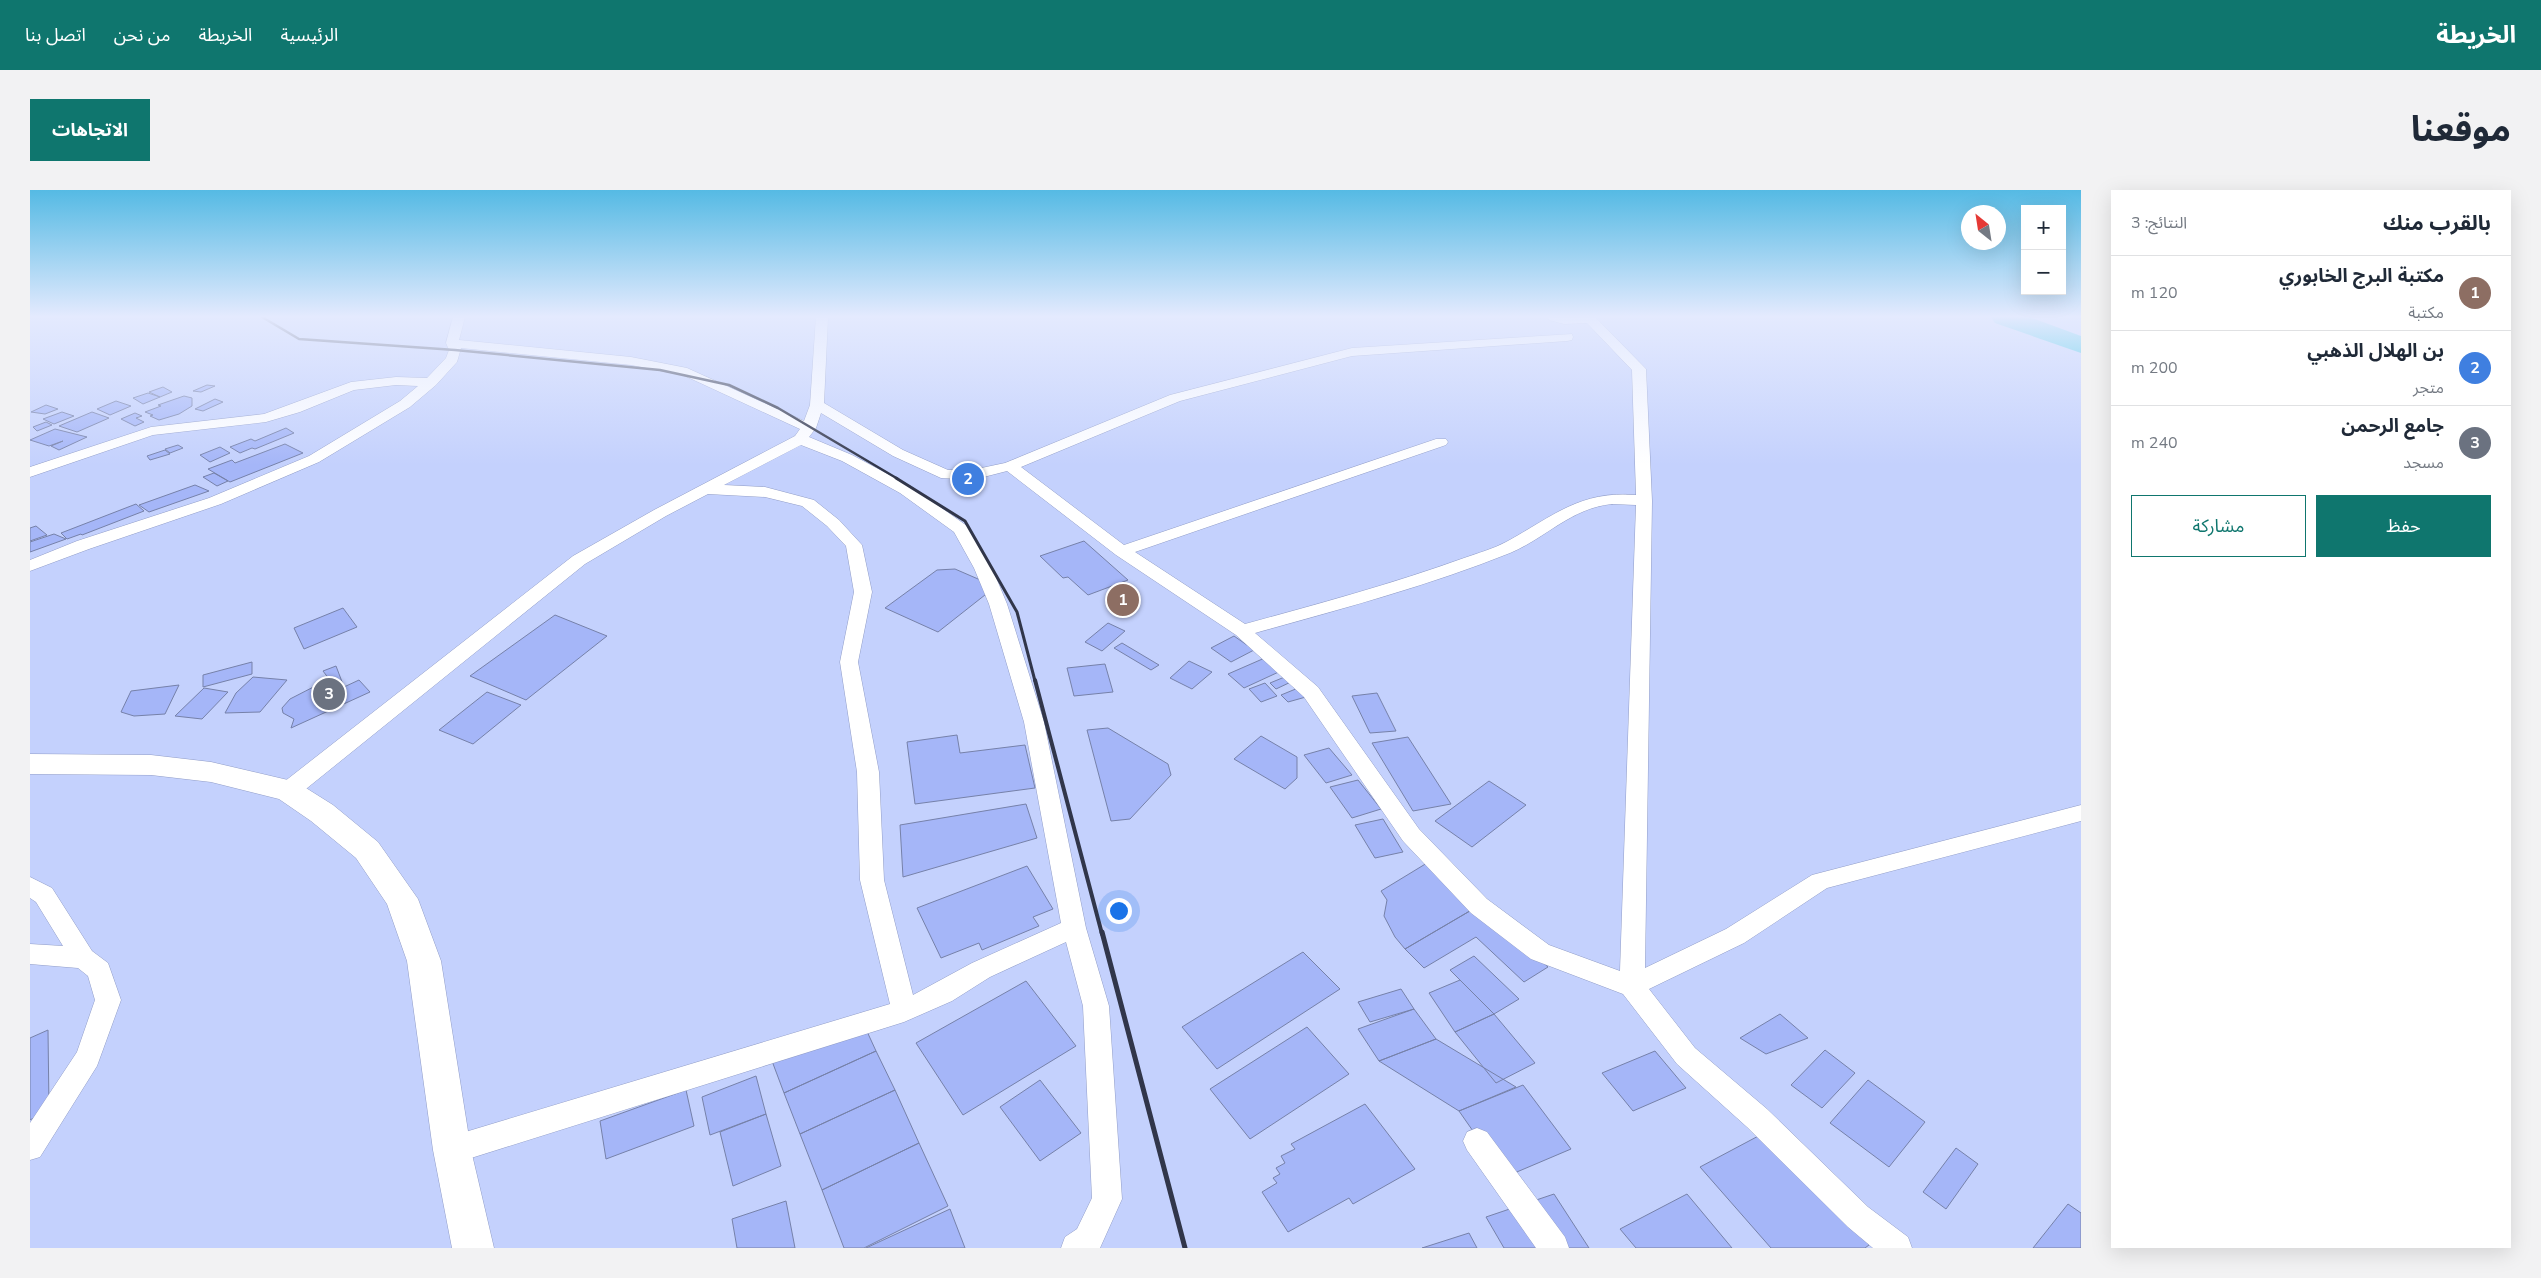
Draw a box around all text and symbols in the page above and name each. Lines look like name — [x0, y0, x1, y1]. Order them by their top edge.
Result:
text: الخريطة — [2436, 19, 2516, 51]
text: اتصل بنا — [25, 23, 86, 47]
text: من نحن — [114, 23, 170, 47]
text: الخريطة — [198, 23, 252, 47]
text: الرئيسية — [280, 23, 338, 47]
button: الاتجاهات — [30, 99, 150, 161]
text: موقعنا — [2411, 106, 2511, 153]
north arrow — [1961, 205, 2006, 250]
map controls — [2021, 205, 2066, 295]
button: + — [2021, 205, 2066, 250]
text: بالقرب منك — [2383, 209, 2491, 237]
text: النتائج: 3 — [2131, 212, 2187, 234]
button: − — [2021, 250, 2066, 295]
text: مكتبة البرج الخابوري — [2279, 263, 2444, 289]
text: 120 m — [2131, 282, 2178, 304]
text: 1 — [2470, 282, 2480, 304]
text: مكتبة — [2408, 302, 2444, 324]
text: بن الهلال الذهبي — [2307, 338, 2444, 364]
text: 200 m — [2131, 357, 2178, 379]
text: 2 — [2470, 357, 2480, 379]
text: متجر — [2413, 377, 2444, 399]
text: جامع الرحمن — [2341, 413, 2444, 439]
text: 240 m — [2131, 432, 2178, 454]
text: 3 — [2470, 432, 2480, 454]
text: مسجد — [2403, 452, 2444, 474]
pin: 2 — [952, 460, 984, 498]
button: مشاركة — [2131, 495, 2306, 557]
button: حفظ — [2316, 495, 2491, 557]
pin: 1 — [1107, 581, 1139, 619]
pin: 3 — [313, 675, 345, 713]
your location — [1106, 898, 1132, 924]

